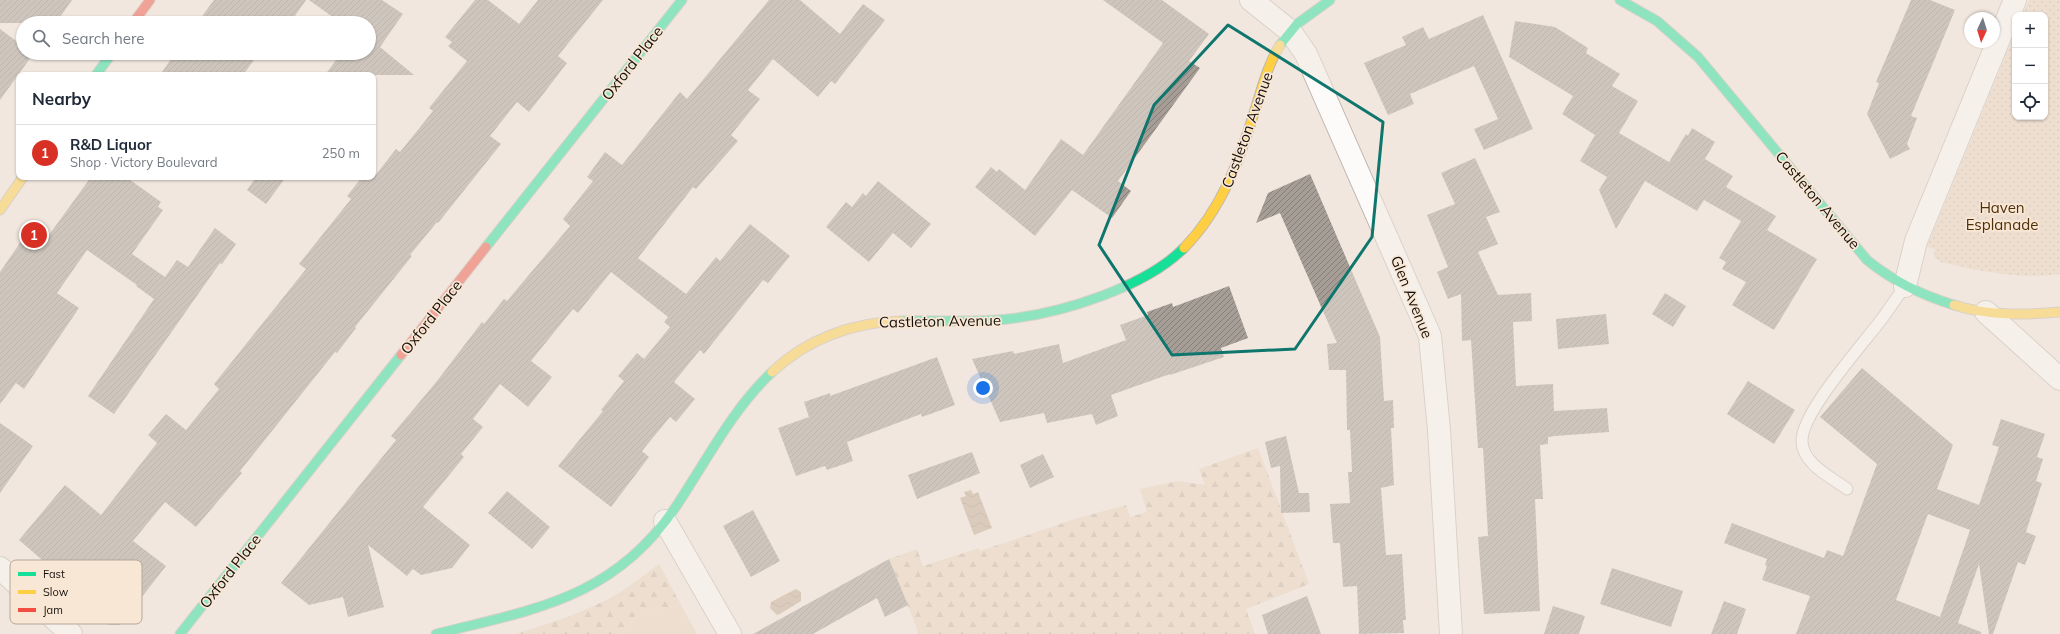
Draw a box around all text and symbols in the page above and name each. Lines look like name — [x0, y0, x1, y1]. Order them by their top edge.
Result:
north arrow — [1964, 12, 2000, 48]
map controls — [2012, 12, 2048, 120]
button: + — [2012, 12, 2048, 48]
search box — [16, 16, 376, 60]
street label: Oxford Place — [597, 22, 667, 104]
icon: search — [30, 27, 52, 49]
text: Search here — [62, 29, 144, 48]
button: − — [2012, 48, 2048, 84]
street label: Castleton Avenue — [1217, 69, 1277, 191]
button: locate — [2012, 84, 2048, 120]
text: Nearby — [32, 88, 91, 109]
text: R&D Liquor — [70, 135, 152, 154]
text: 1 — [41, 145, 49, 161]
text: 250 m — [322, 145, 360, 161]
street label: Castleton Avenue — [1771, 147, 1865, 253]
text: Shop · Victory Boulevard — [70, 154, 218, 170]
park label: Haven Esplanade — [1966, 198, 2038, 234]
pin: 1 — [21, 220, 47, 250]
street label: Glen Avenue — [1387, 253, 1437, 341]
street label: Oxford Place — [396, 276, 466, 358]
street label: Castleton Avenue — [879, 310, 1001, 332]
your location — [973, 378, 993, 398]
street label: Oxford Place — [195, 530, 265, 612]
legend — [10, 560, 142, 624]
text: Fast — [43, 567, 65, 581]
text: Slow — [43, 585, 69, 599]
text: Jam — [43, 603, 63, 617]

